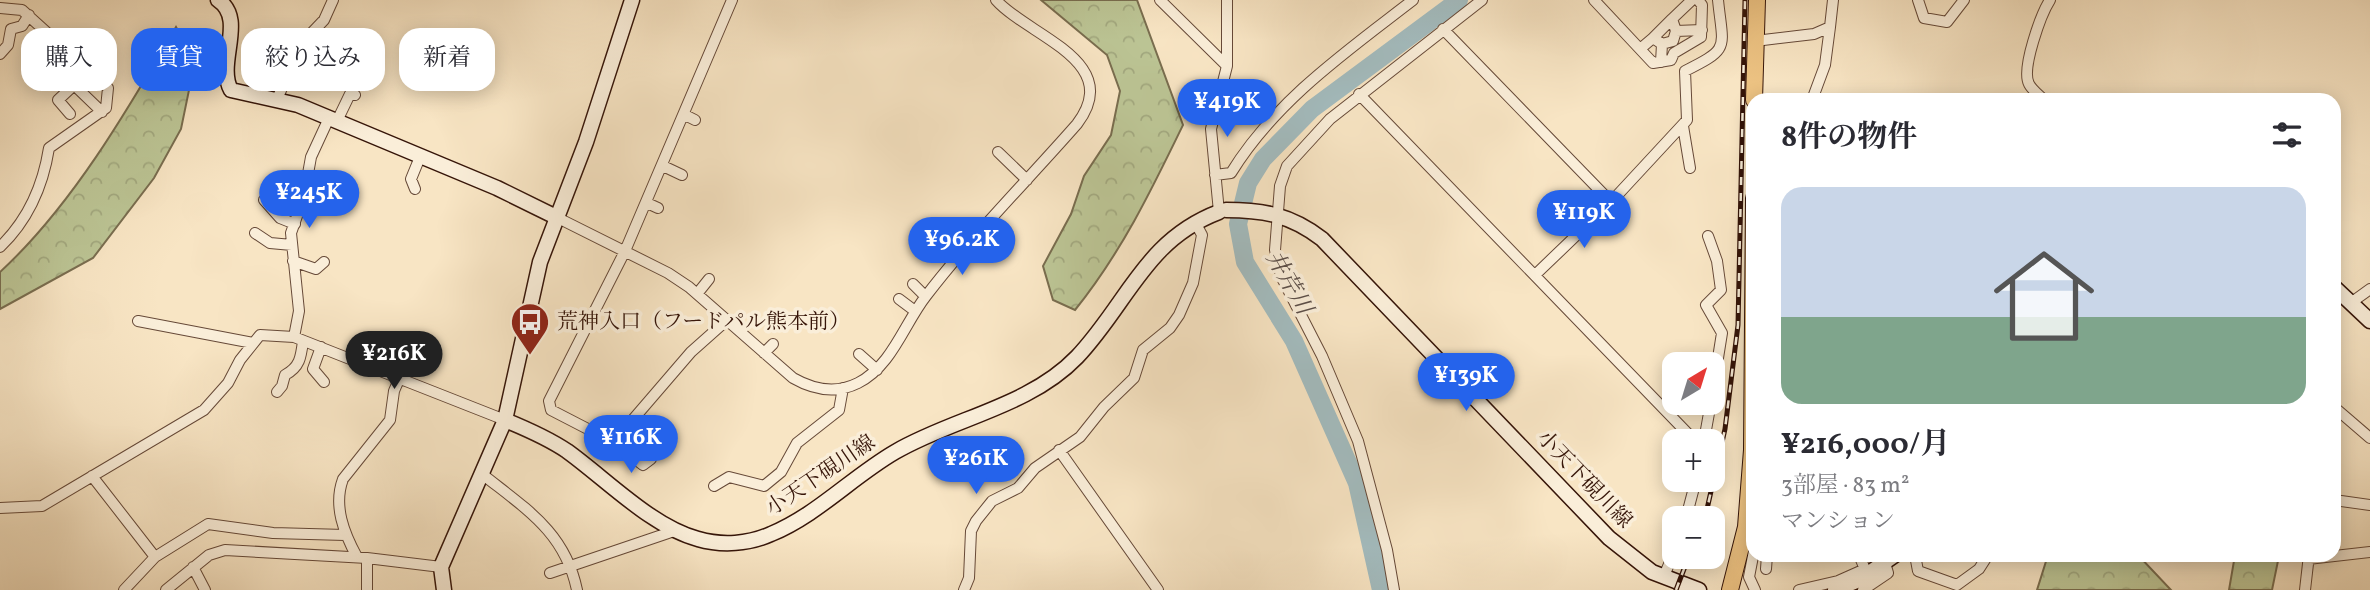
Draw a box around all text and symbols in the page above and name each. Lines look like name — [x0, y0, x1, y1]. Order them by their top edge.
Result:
chip: 購入 — [21, 28, 117, 91]
chip: 賃貸 — [131, 28, 227, 91]
chip: 絞り込み — [241, 28, 385, 91]
chip: 新着 — [399, 28, 495, 91]
pin: ¥419K — [1178, 80, 1276, 139]
text: ¥419K — [1193, 86, 1261, 118]
icon: filters — [2268, 116, 2306, 154]
text: 8件の物件 — [1781, 117, 1917, 159]
pin: ¥245K — [260, 170, 358, 230]
text: ¥245K — [275, 177, 343, 209]
pin: ¥119K — [1535, 190, 1633, 250]
text: ¥119K — [1553, 197, 1615, 229]
pin: ¥96.2K — [905, 218, 1019, 277]
text: ¥96.2K — [924, 224, 1000, 256]
icon: home — [1981, 233, 2107, 359]
water label: 井芹川 — [1257, 245, 1321, 323]
bus stop icon: 荒神入口（フードパル熊本前） — [509, 301, 551, 356]
place label: 荒神入口（フードパル熊本前） — [557, 308, 850, 337]
pin: ¥216K — [345, 332, 443, 391]
text: ¥216K — [361, 338, 427, 370]
north arrow — [1662, 352, 1726, 415]
map controls — [1662, 352, 1725, 569]
pin: ¥139K — [1417, 354, 1515, 413]
text: ¥139K — [1434, 360, 1498, 392]
pin: ¥116K — [582, 416, 680, 475]
text: ¥116K — [600, 422, 662, 454]
text: ¥216,000/月 — [1781, 424, 1950, 466]
street label: 小天下硯川線 — [1530, 425, 1638, 535]
street label: 小天下硯川線 — [761, 429, 881, 523]
button: + — [1662, 429, 1725, 492]
pin: ¥261K — [927, 436, 1025, 496]
text: ¥261K — [943, 443, 1009, 475]
text: 3部屋 · 83 m² — [1781, 470, 1909, 502]
button: − — [1662, 506, 1725, 569]
text: マンション — [1781, 506, 1895, 538]

